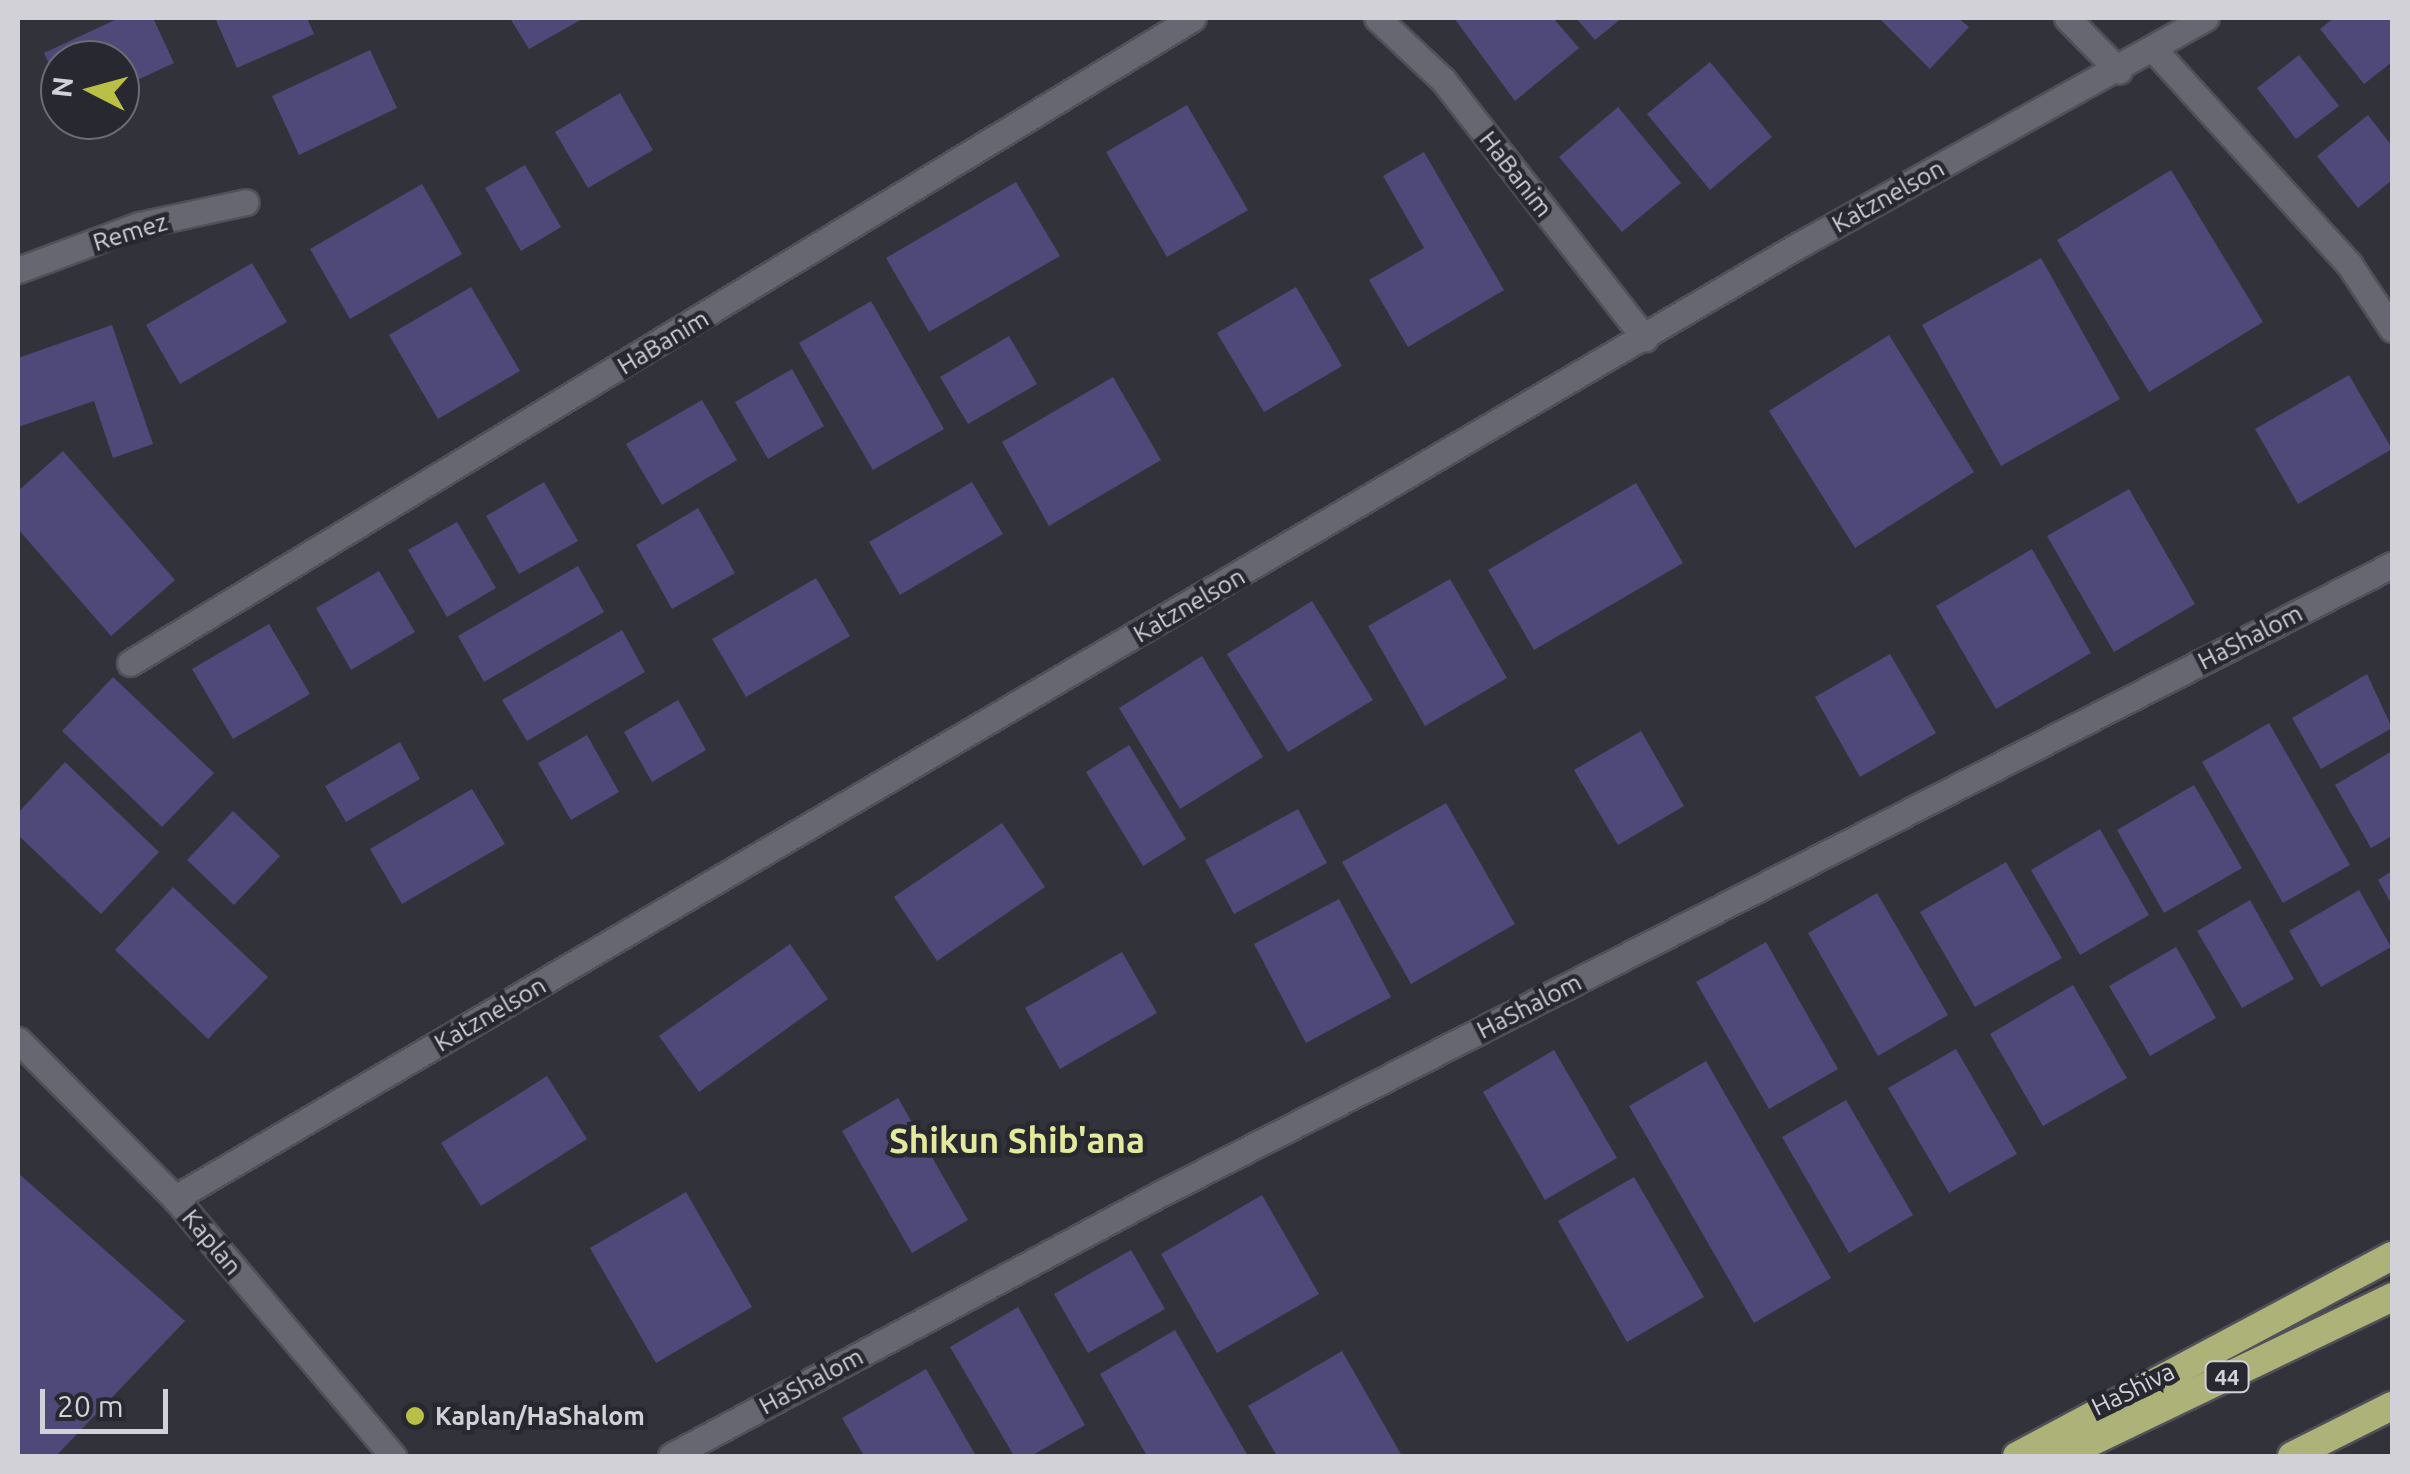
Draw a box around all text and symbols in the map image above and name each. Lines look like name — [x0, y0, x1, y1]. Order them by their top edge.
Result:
north arrow — [40, 40, 140, 140]
text: N — [45, 75, 78, 99]
street label: HaBanim — [1473, 125, 1559, 223]
street label: Katznelson — [1827, 153, 1949, 239]
street label: Remez — [89, 207, 171, 257]
street label: HaBanim — [612, 303, 714, 381]
street label: Katznelson — [1128, 561, 1250, 649]
street label: HaShalom — [2193, 598, 2307, 676]
street label: HaShalom — [1472, 967, 1586, 1045]
street label: Katznelson — [429, 970, 551, 1058]
district label: Shikun Shib'ana — [889, 1119, 1145, 1161]
street label: Kaplan — [176, 1203, 248, 1281]
street label: HaShalom — [754, 1341, 868, 1421]
street label: HaShiva — [2087, 1356, 2179, 1422]
road number: 44 — [2204, 1360, 2250, 1394]
scale bar — [45, 1369, 172, 1431]
text: 20 m — [57, 1389, 124, 1423]
place label: Kaplan/HaShalom — [435, 1401, 645, 1431]
marker: Kaplan/HaShalom — [404, 1405, 426, 1427]

